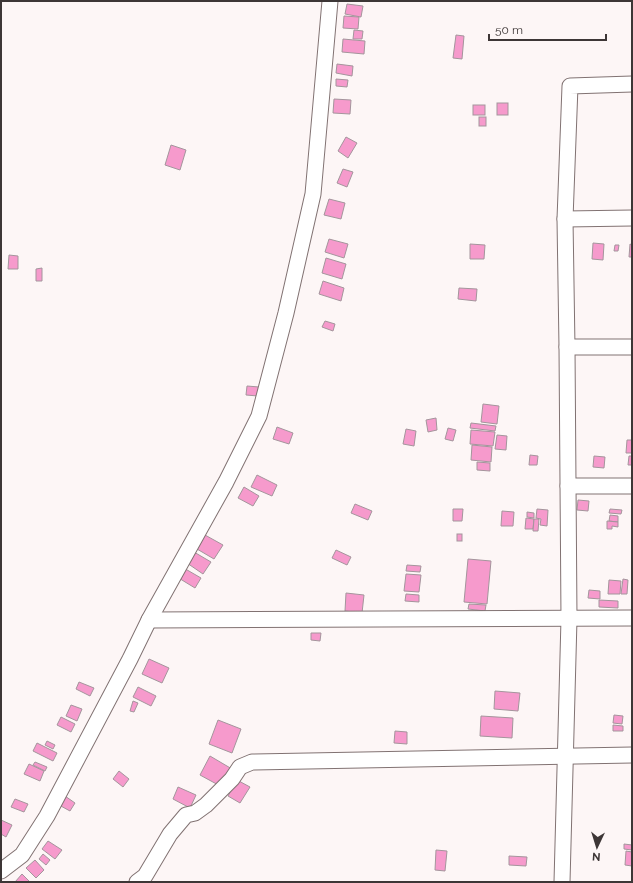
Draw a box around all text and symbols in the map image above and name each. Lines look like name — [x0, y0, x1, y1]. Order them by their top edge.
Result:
scale bar — [489, 16, 606, 42]
text: 50 m — [495, 23, 523, 37]
north arrow — [577, 827, 617, 867]
text: N — [592, 850, 601, 863]

